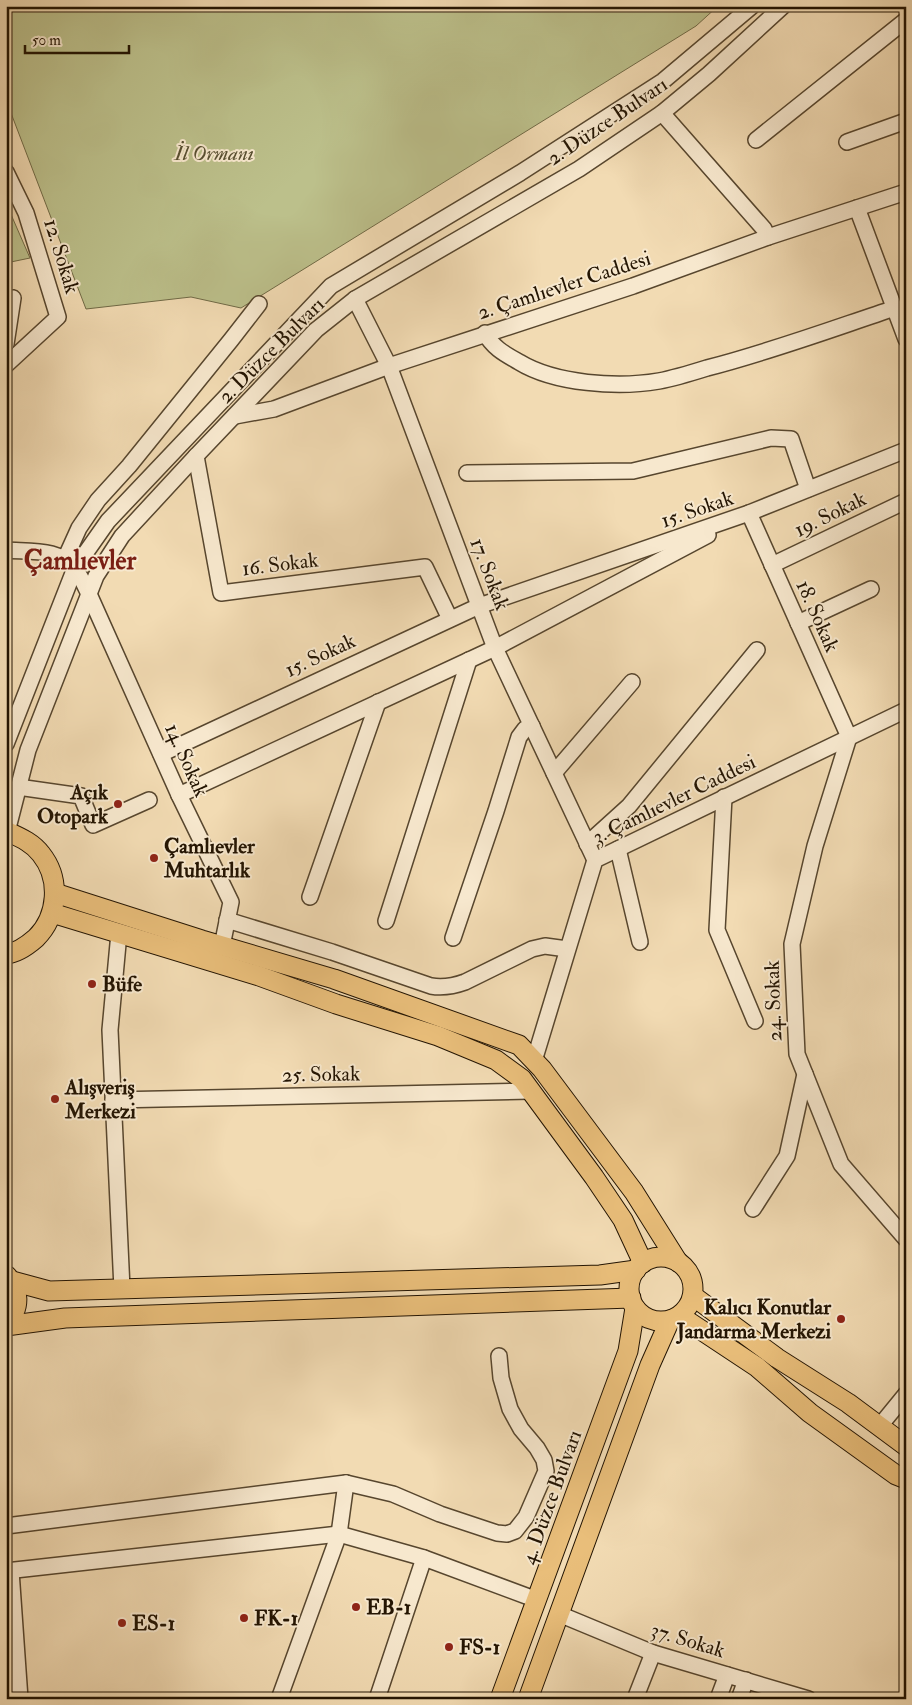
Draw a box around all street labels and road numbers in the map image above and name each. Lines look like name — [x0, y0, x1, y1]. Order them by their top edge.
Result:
street label: 2. Düzce Bulvarı — [542, 71, 673, 172]
street label: 12. Sokak — [37, 215, 86, 297]
street label: 2. Çamlıevler Caddesi — [474, 245, 655, 326]
street label: 2. Düzce Bulvarı — [212, 291, 331, 409]
street label: 15. Sokak — [657, 484, 737, 534]
street label: 19. Sokak — [790, 485, 871, 543]
street label: 17. Sokak — [463, 534, 516, 614]
street label: 16. Sokak — [240, 546, 320, 583]
street label: 18. Sokak — [790, 576, 845, 656]
street label: 15. Sokak — [280, 627, 360, 684]
street label: 14. Sokak — [158, 719, 215, 801]
street label: 3. Çamlıevler Caddesi — [588, 748, 760, 851]
street label: 24. Sokak — [759, 960, 788, 1042]
street label: 25. Sokak — [282, 1060, 360, 1089]
street label: 4. Düzce Bulvarı — [515, 1426, 588, 1568]
street label: 37. Sokak — [648, 1616, 728, 1665]

